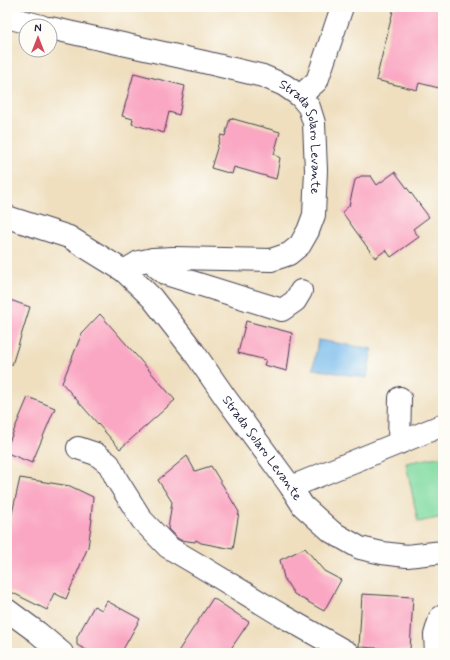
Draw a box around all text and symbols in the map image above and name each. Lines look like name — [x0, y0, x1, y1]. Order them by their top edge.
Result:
north arrow — [18, 18, 58, 58]
text: N — [34, 22, 42, 36]
street label: Strada Solaro Levante — [277, 76, 325, 195]
street label: Strada Solaro Levante — [218, 392, 306, 504]

